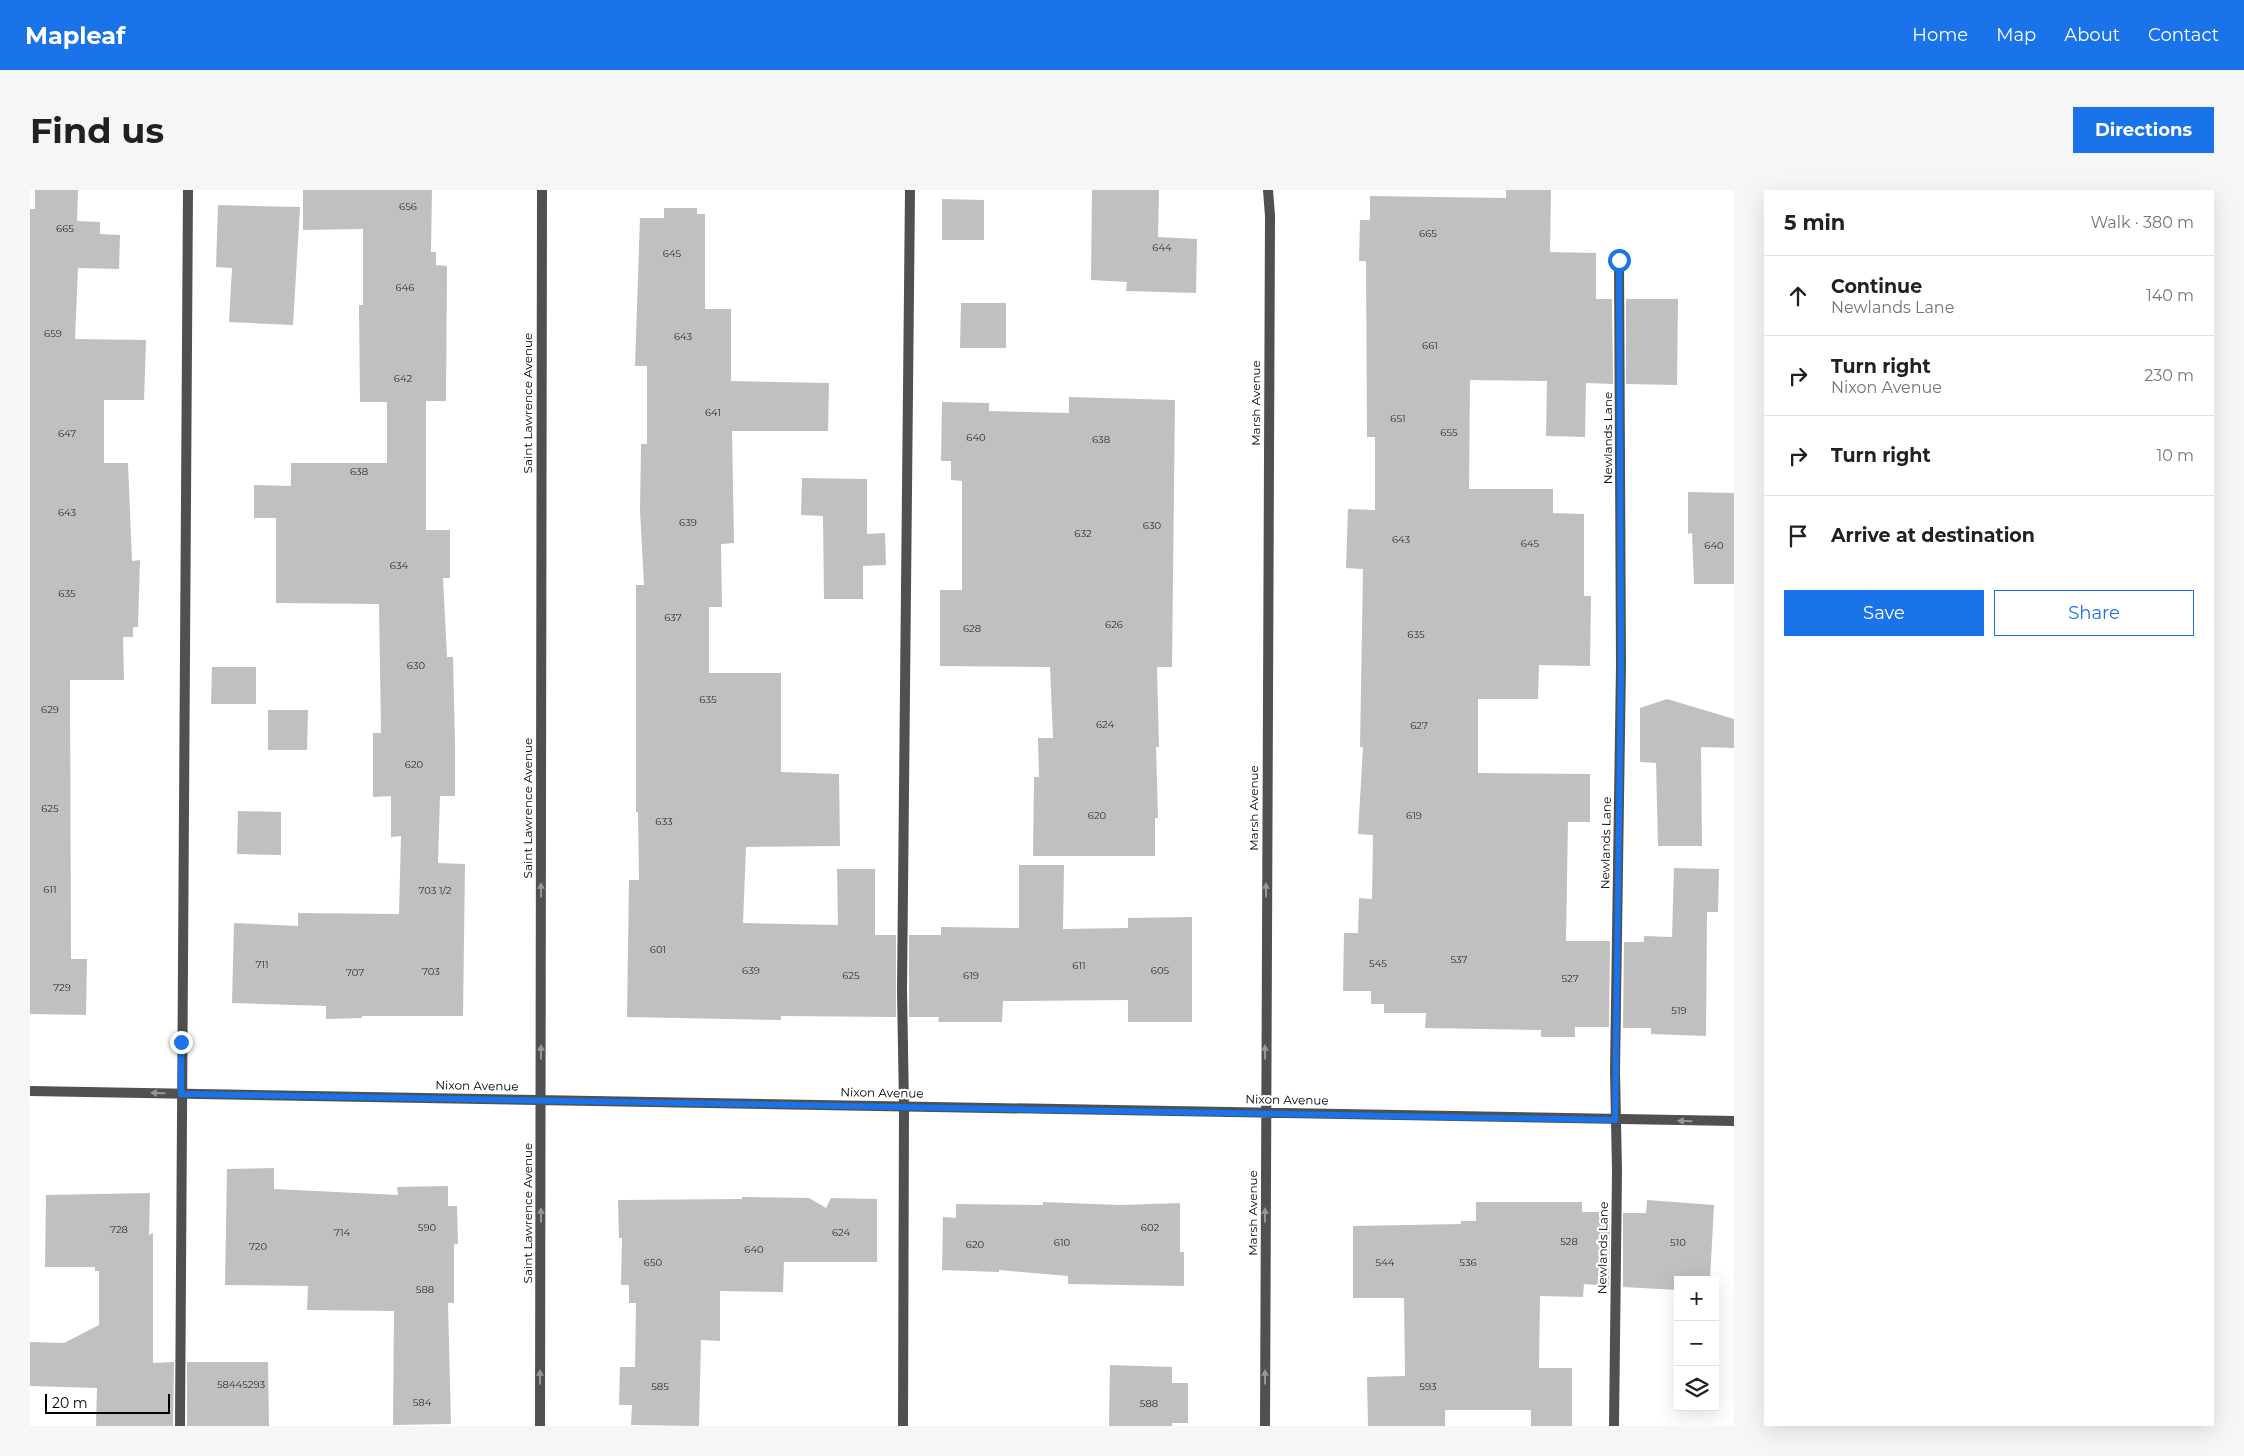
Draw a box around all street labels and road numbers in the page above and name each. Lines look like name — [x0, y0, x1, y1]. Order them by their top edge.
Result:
street label: Saint Lawrence Avenue — [520, 333, 535, 473]
street label: Marsh Avenue — [1248, 360, 1263, 446]
street label: Newlands Lane — [1600, 392, 1615, 484]
street label: Saint Lawrence Avenue — [520, 738, 535, 878]
street label: Marsh Avenue — [1246, 765, 1261, 851]
street label: Newlands Lane — [1597, 797, 1614, 889]
street label: Nixon Avenue — [435, 1077, 519, 1094]
street label: Nixon Avenue — [840, 1084, 924, 1101]
street label: Nixon Avenue — [1245, 1091, 1329, 1108]
street label: Saint Lawrence Avenue — [520, 1143, 535, 1283]
street label: Marsh Avenue — [1245, 1170, 1260, 1256]
street label: Newlands Lane — [1594, 1202, 1611, 1294]

